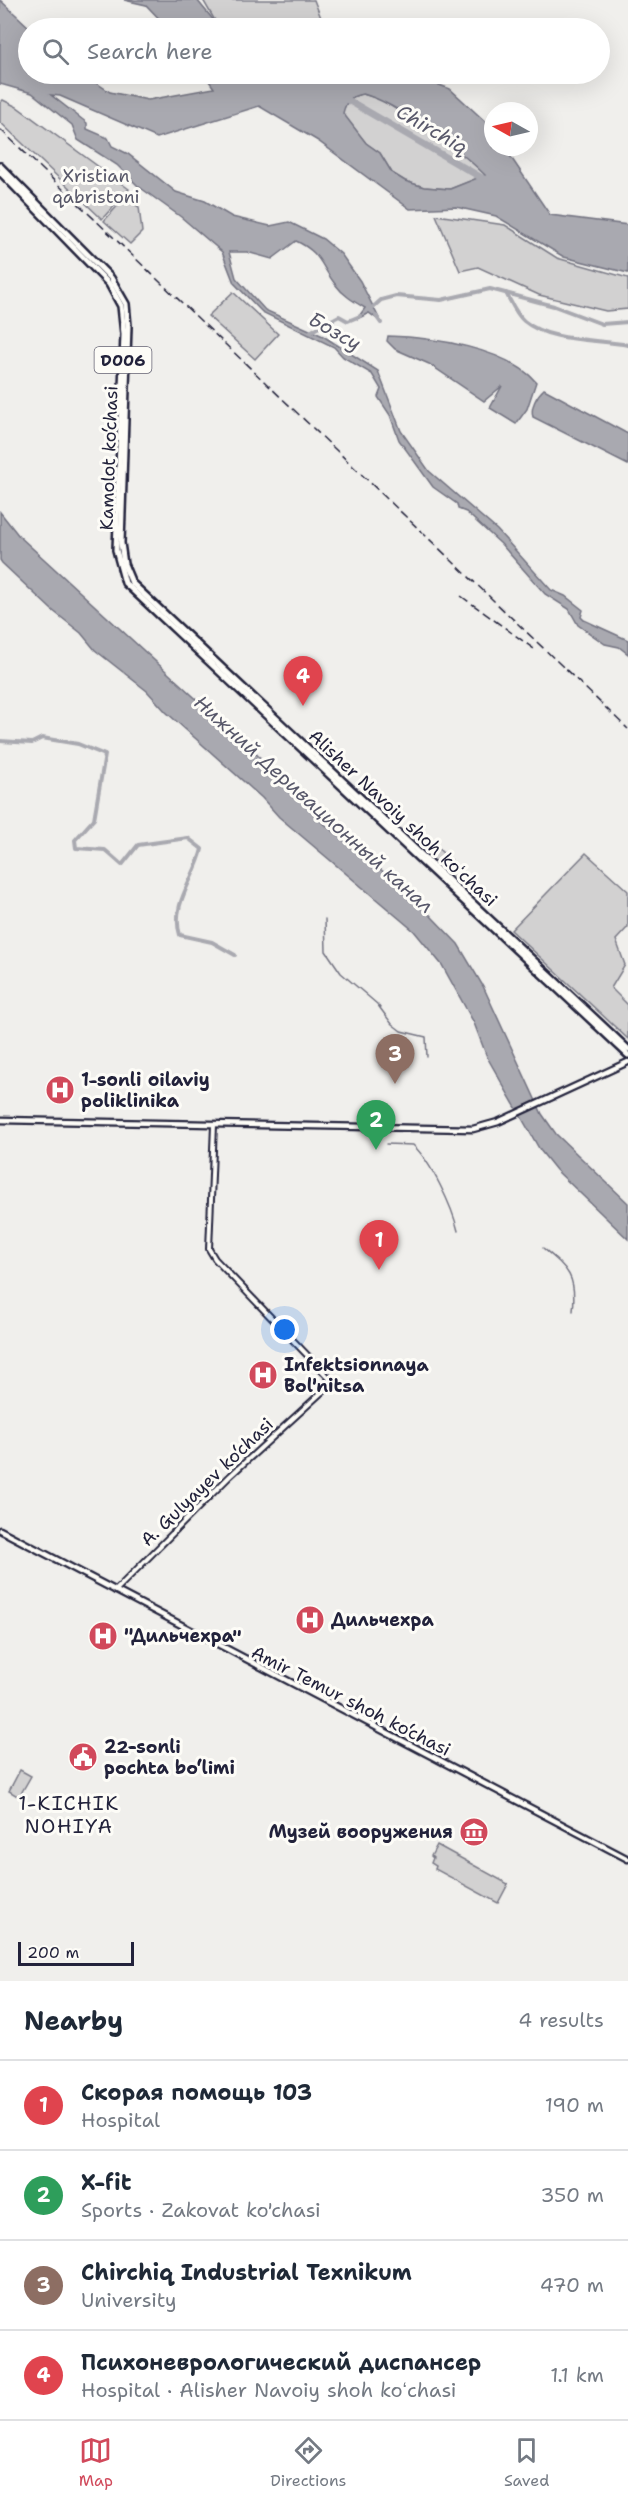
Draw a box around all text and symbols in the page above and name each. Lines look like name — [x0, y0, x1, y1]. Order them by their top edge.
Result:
search box — [18, 18, 610, 84]
icon: search — [39, 35, 72, 68]
text: Search here — [87, 37, 213, 66]
water label: Chirchiq — [392, 98, 473, 160]
north arrow — [484, 102, 538, 156]
park label: Xristian qabristoni — [52, 164, 140, 209]
water label: Бозсу — [304, 306, 366, 356]
road number: D006 — [94, 347, 152, 373]
street label: Kamolot ko‘chasi — [94, 385, 124, 531]
pin: 4 — [284, 656, 322, 706]
water label: Нижний Деривационный канал — [189, 689, 439, 919]
street label: Alisher Navoiy shoh koʻchasi — [304, 724, 502, 912]
pin: 3 — [376, 1034, 414, 1084]
place label: 1-sonli oilaviy poliklinika — [81, 1068, 210, 1113]
hospital icon: 1-sonli oilaviy poliklinika — [44, 1074, 76, 1106]
pin: 2 — [356, 1100, 395, 1150]
pin: 1 — [360, 1220, 398, 1270]
your location — [270, 1315, 299, 1344]
place label: Infektsionnaya Bol'nitsa — [284, 1353, 430, 1398]
hospital icon: Infektsionnaya Bol'nitsa — [247, 1359, 279, 1391]
street label: A. Gulyayev ko‘chasi — [135, 1412, 279, 1552]
hospital icon: Дильчехра — [294, 1604, 326, 1636]
place label: Дильчехра — [331, 1608, 435, 1632]
hospital icon: "Дильчехра" — [87, 1620, 119, 1652]
place label: "Дильчехра" — [124, 1624, 242, 1648]
street label: Amir Temur shoh ko‘chasi — [247, 1640, 455, 1762]
place label: 22-sonli pochta bo‘limi — [104, 1735, 235, 1780]
public building icon: 22-sonli pochta bo‘limi — [67, 1741, 99, 1773]
district label: 1-KICHIK NOHIYA — [18, 1790, 120, 1839]
museum icon: Музей вооружения — [458, 1816, 490, 1848]
place label: Музей вооружения — [268, 1820, 453, 1844]
scale bar — [18, 1939, 134, 1966]
text: 200 m — [27, 1942, 79, 1963]
text: Nearby — [24, 2003, 123, 2038]
text: 4 results — [518, 2007, 604, 2033]
text: Скорая помощь 103 — [81, 2078, 312, 2107]
text: 1 — [39, 2092, 48, 2118]
text: 190 m — [545, 2092, 604, 2118]
text: Hospital — [81, 2107, 160, 2133]
text: X-fit — [81, 2168, 131, 2197]
text: 2 — [37, 2182, 51, 2208]
text: 350 m — [540, 2182, 604, 2208]
text: Sports · Zakovat ko'chasi — [81, 2197, 321, 2223]
text: Chirchiq Industrial Texnikum — [81, 2258, 412, 2287]
text: 3 — [37, 2272, 51, 2298]
text: 470 m — [540, 2272, 604, 2298]
text: University — [81, 2287, 177, 2313]
text: Психоневрологический диспансер — [81, 2348, 481, 2377]
text: 4 — [37, 2362, 51, 2388]
text: 1.1 km — [550, 2362, 604, 2388]
text: Hospital · Alisher Navoiy shoh koʻchasi — [81, 2377, 457, 2403]
tab: Map — [79, 2434, 113, 2491]
tab: Directions — [270, 2434, 347, 2491]
tab: Saved — [504, 2434, 549, 2491]

